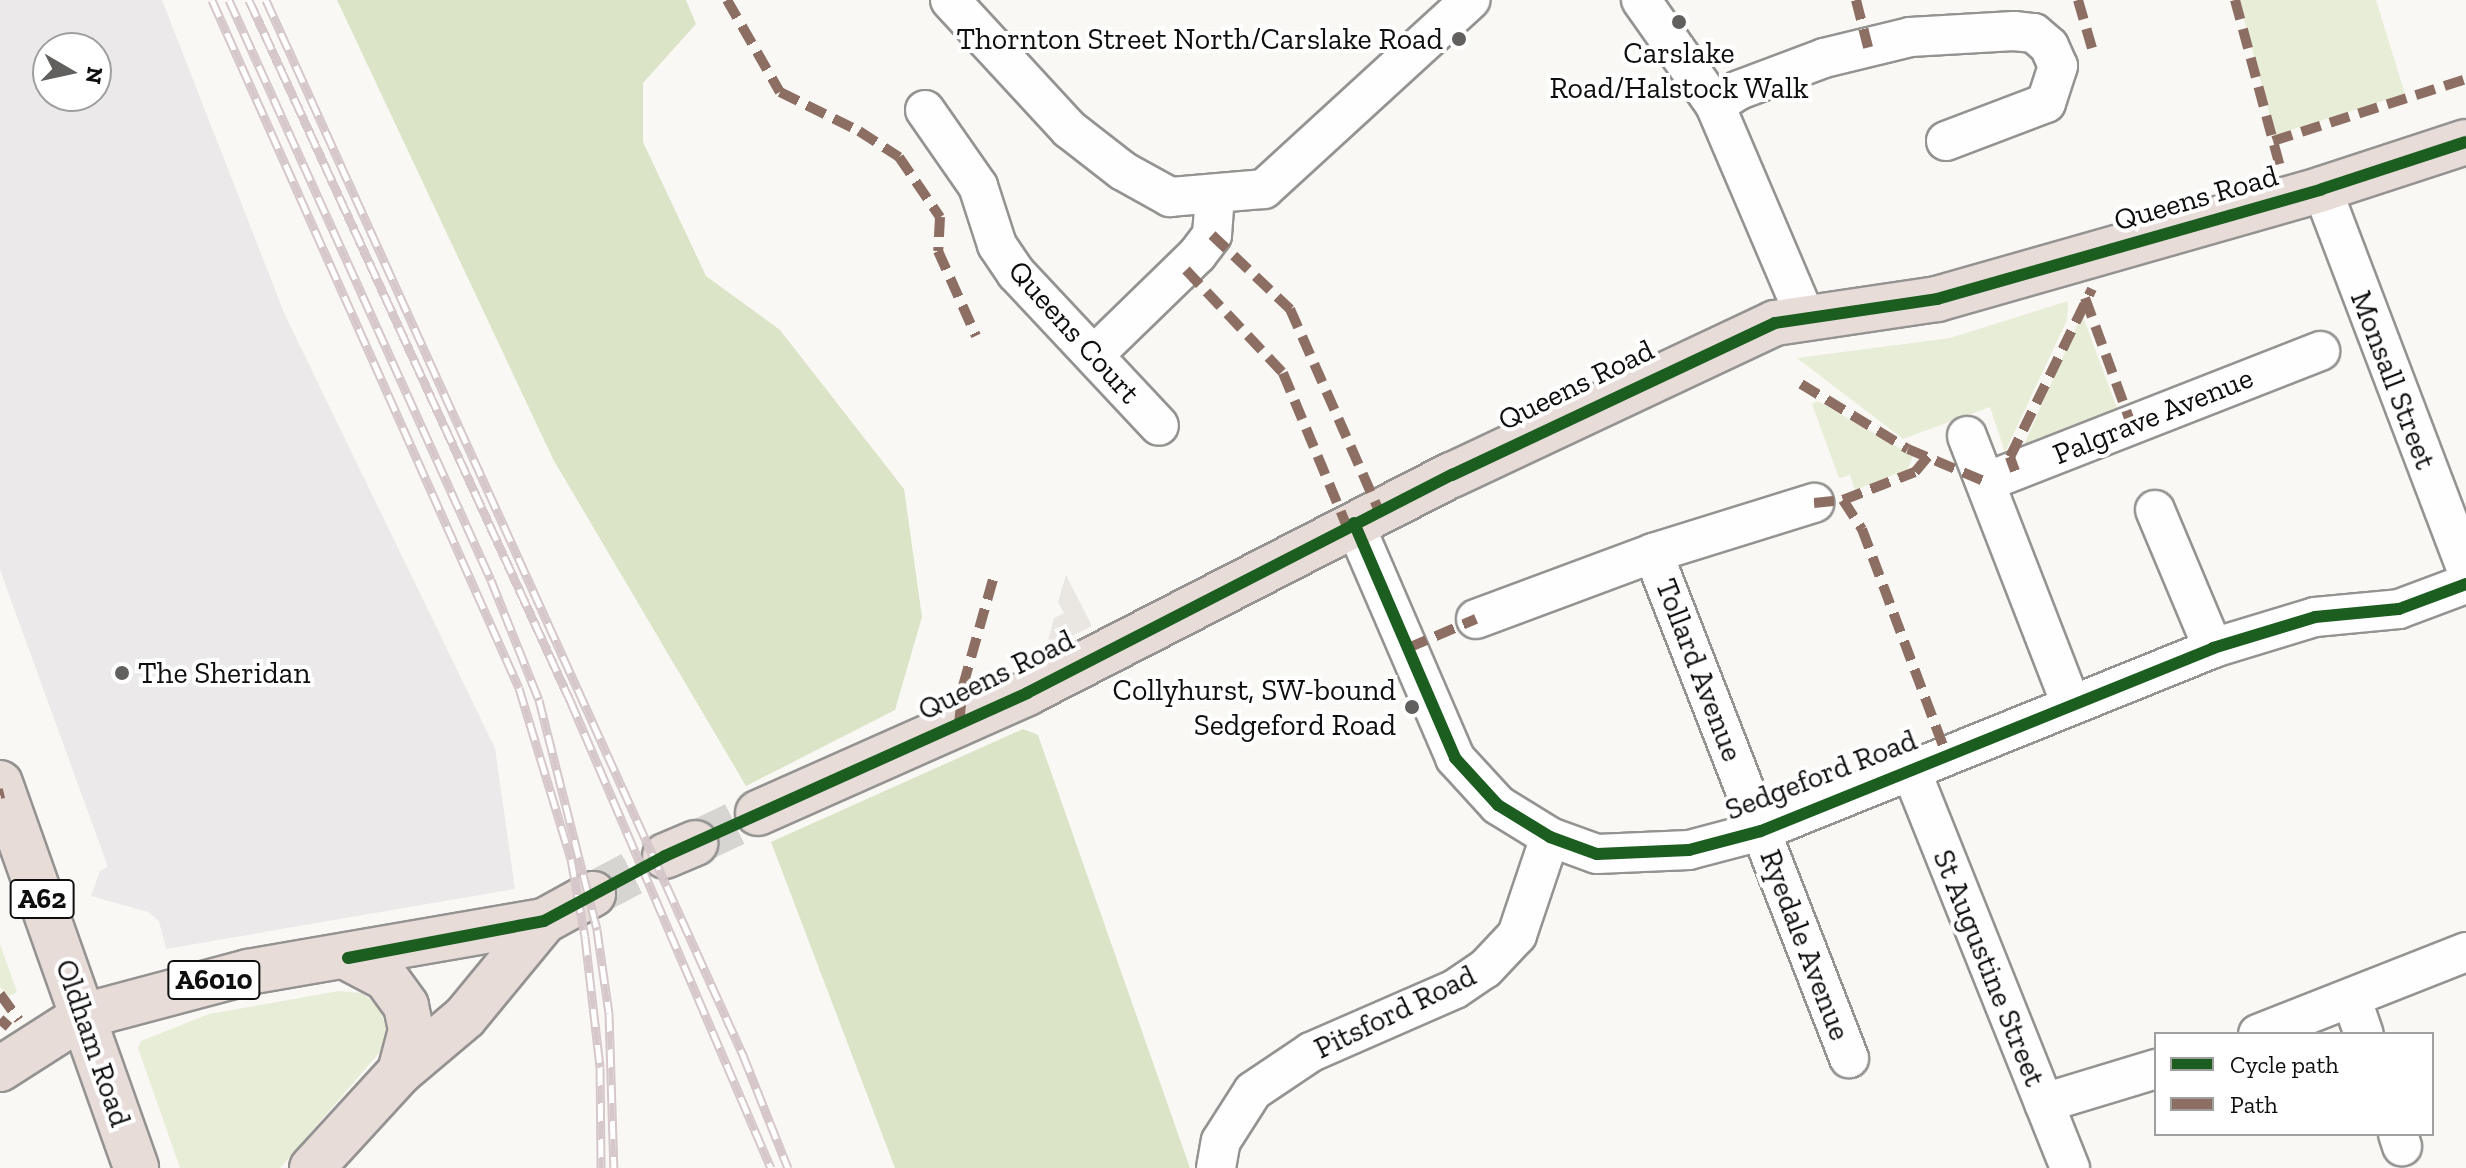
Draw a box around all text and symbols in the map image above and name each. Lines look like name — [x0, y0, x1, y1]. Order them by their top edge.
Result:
marker: Carslake Road/Halstock Walk — [1670, 13, 1688, 31]
place label: Thornton Street North/Carslake Road — [956, 21, 1443, 57]
marker: Thornton Street North/Carslake Road — [1450, 30, 1468, 48]
north arrow — [32, 32, 112, 112]
place label: Carslake Road/Halstock Walk — [1549, 35, 1809, 106]
text: N — [80, 65, 109, 86]
street label: Queens Road — [2110, 157, 2282, 239]
street label: Queens Court — [1001, 253, 1147, 411]
street label: Monsall Street — [2343, 286, 2443, 474]
street label: Queens Road — [1492, 332, 1660, 438]
street label: Palgrave Avenue — [2047, 359, 2259, 473]
street label: Tollard Avenue — [1648, 573, 1750, 767]
street label: Queens Road — [912, 622, 1080, 728]
place label: The Sheridan — [138, 655, 310, 691]
marker: The Sheridan — [113, 664, 131, 682]
place label: Collyhurst, SW-bound Sedgeford Road — [1113, 672, 1396, 742]
marker: Collyhurst, SW-bound Sedgeford Road — [1403, 698, 1421, 716]
street label: Sedgeford Road — [1720, 722, 1922, 828]
street label: Ryedale Avenue — [1752, 844, 1858, 1046]
street label: St Augustine Street — [1925, 844, 2053, 1092]
road number: A62 — [8, 875, 76, 923]
street label: Oldham Road — [48, 955, 138, 1131]
road number: A6010 — [166, 956, 262, 1004]
street label: Pitsford Road — [1308, 957, 1482, 1067]
legend — [2154, 1032, 2434, 1136]
text: Cycle path — [2230, 1050, 2339, 1079]
text: Path — [2230, 1090, 2278, 1119]

